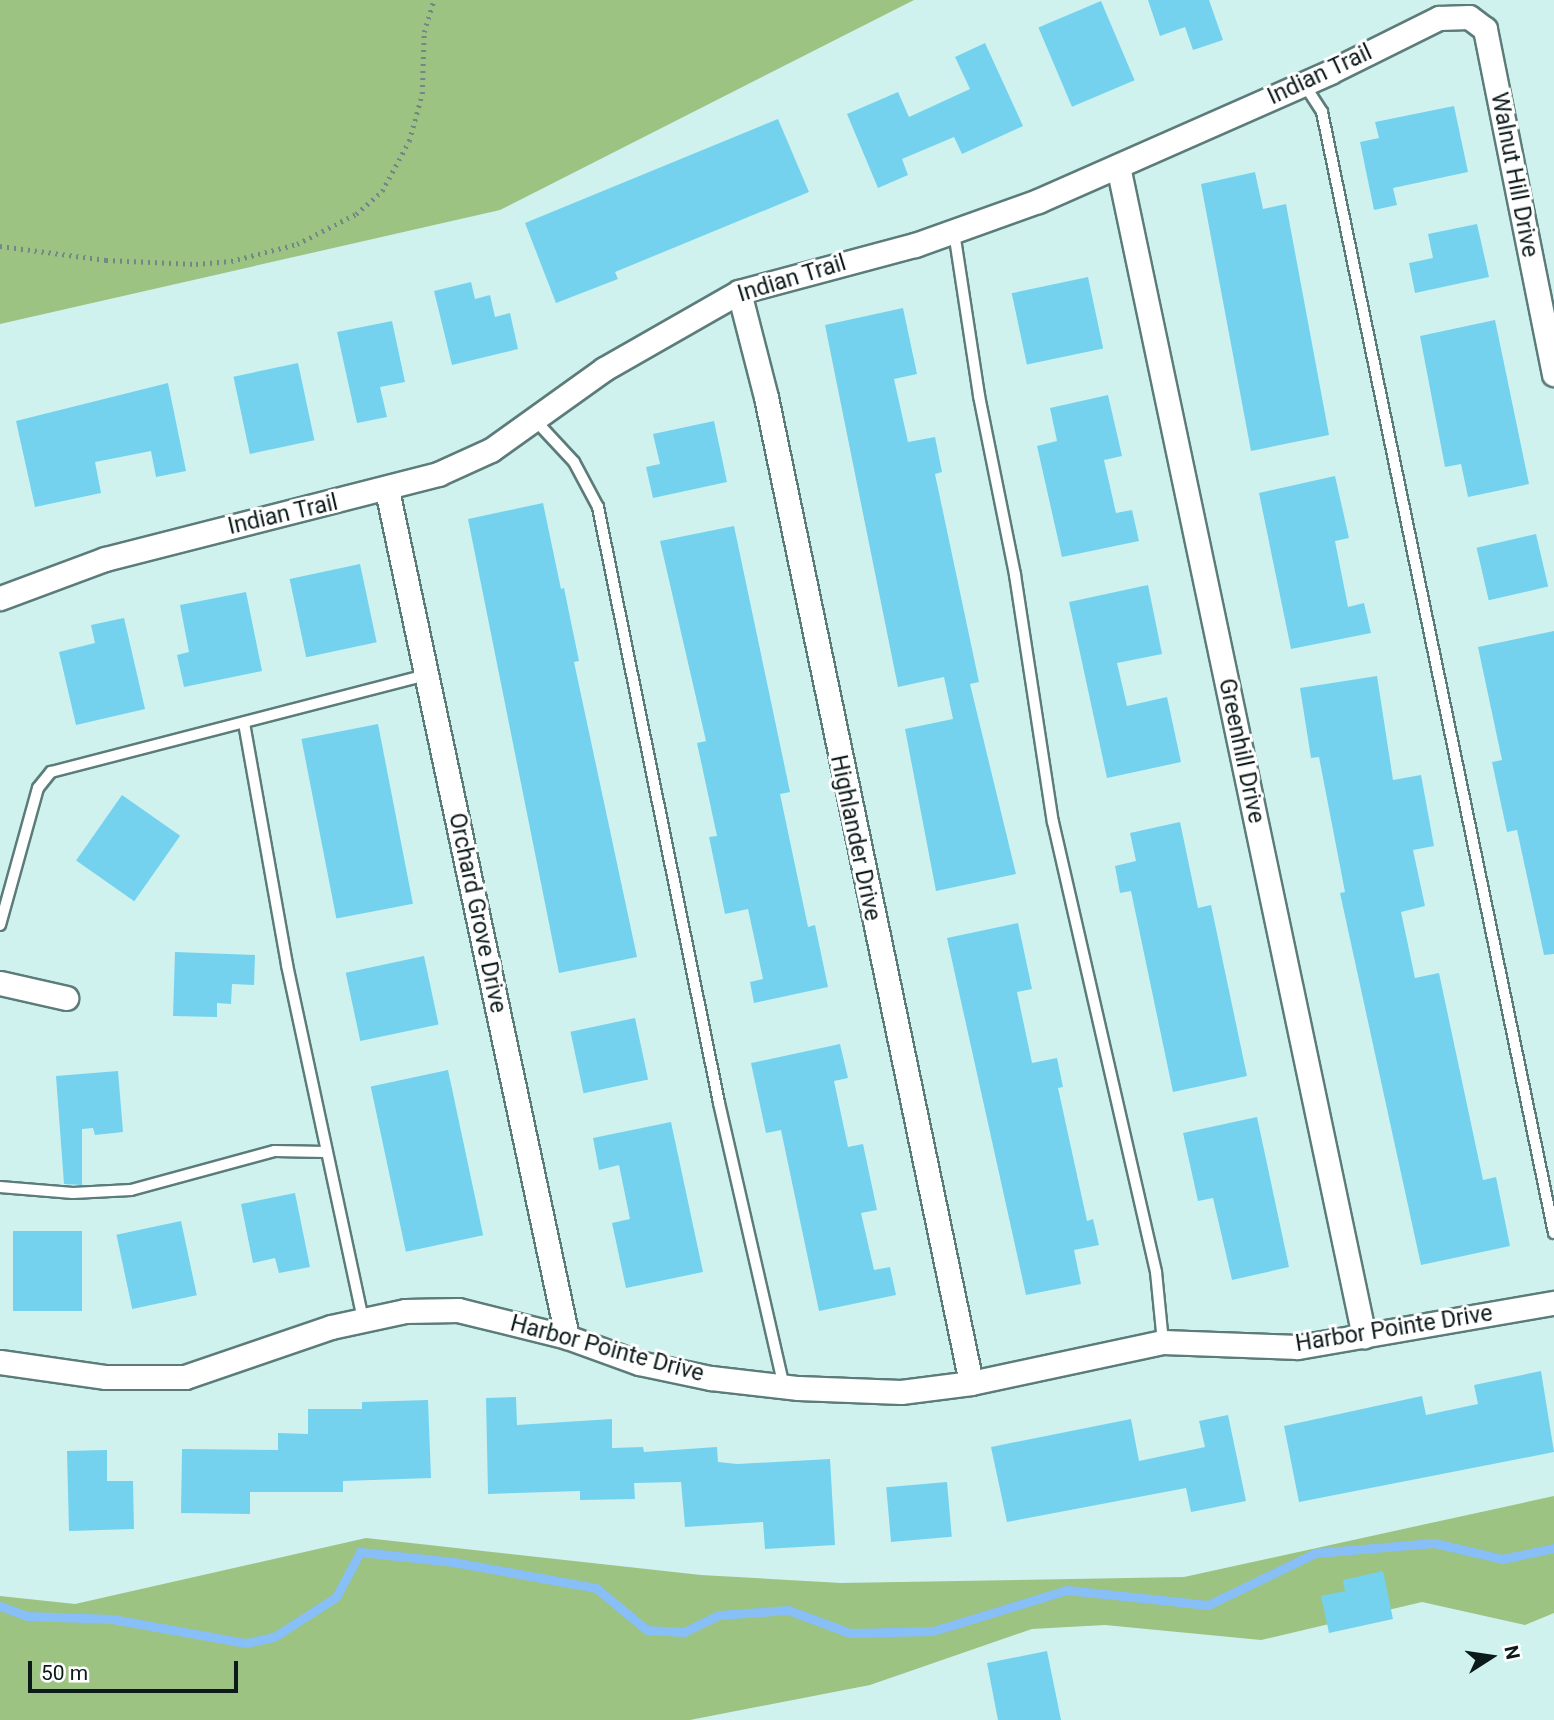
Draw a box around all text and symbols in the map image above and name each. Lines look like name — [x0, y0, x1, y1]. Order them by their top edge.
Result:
street label: Indian Trail — [1263, 39, 1377, 111]
street label: Walnut Hill Drive — [1484, 90, 1544, 260]
street label: Indian Trail — [734, 249, 850, 309]
street label: Indian Trail — [225, 489, 341, 541]
street label: Greenhill Drive — [1212, 676, 1270, 826]
street label: Highlander Drive — [824, 753, 886, 923]
street label: Orchard Grove Drive — [442, 811, 512, 1015]
street label: Harbor Pointe Drive — [1294, 1300, 1494, 1358]
street label: Harbor Pointe Drive — [507, 1310, 707, 1388]
north arrow — [1456, 1622, 1526, 1692]
text: N — [1499, 1644, 1525, 1661]
scale bar — [32, 1646, 242, 1690]
text: 50 m — [41, 1661, 88, 1685]

